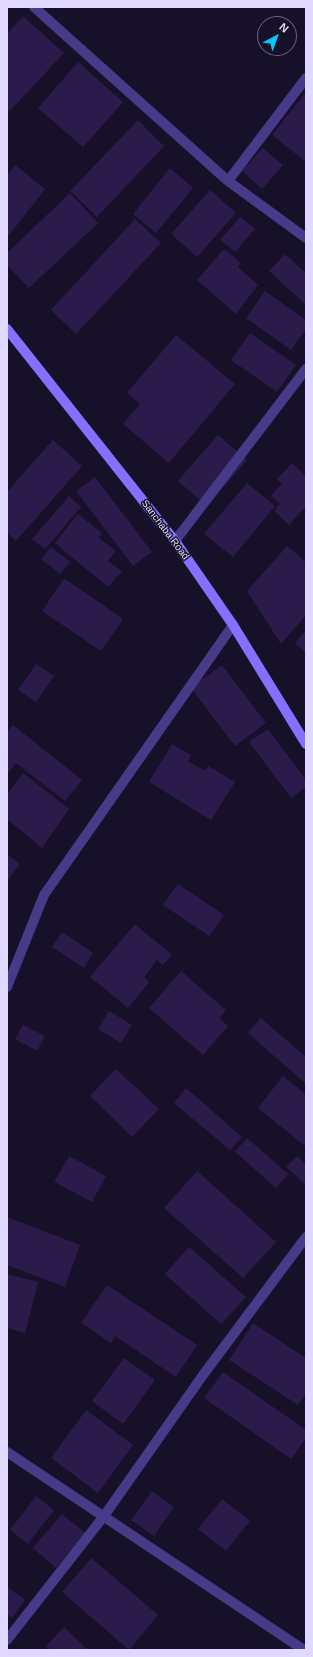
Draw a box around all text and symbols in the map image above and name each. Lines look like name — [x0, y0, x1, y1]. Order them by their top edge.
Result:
north arrow — [257, 16, 297, 56]
text: N — [277, 21, 291, 35]
street label: Sanchaba Road — [139, 498, 191, 562]

